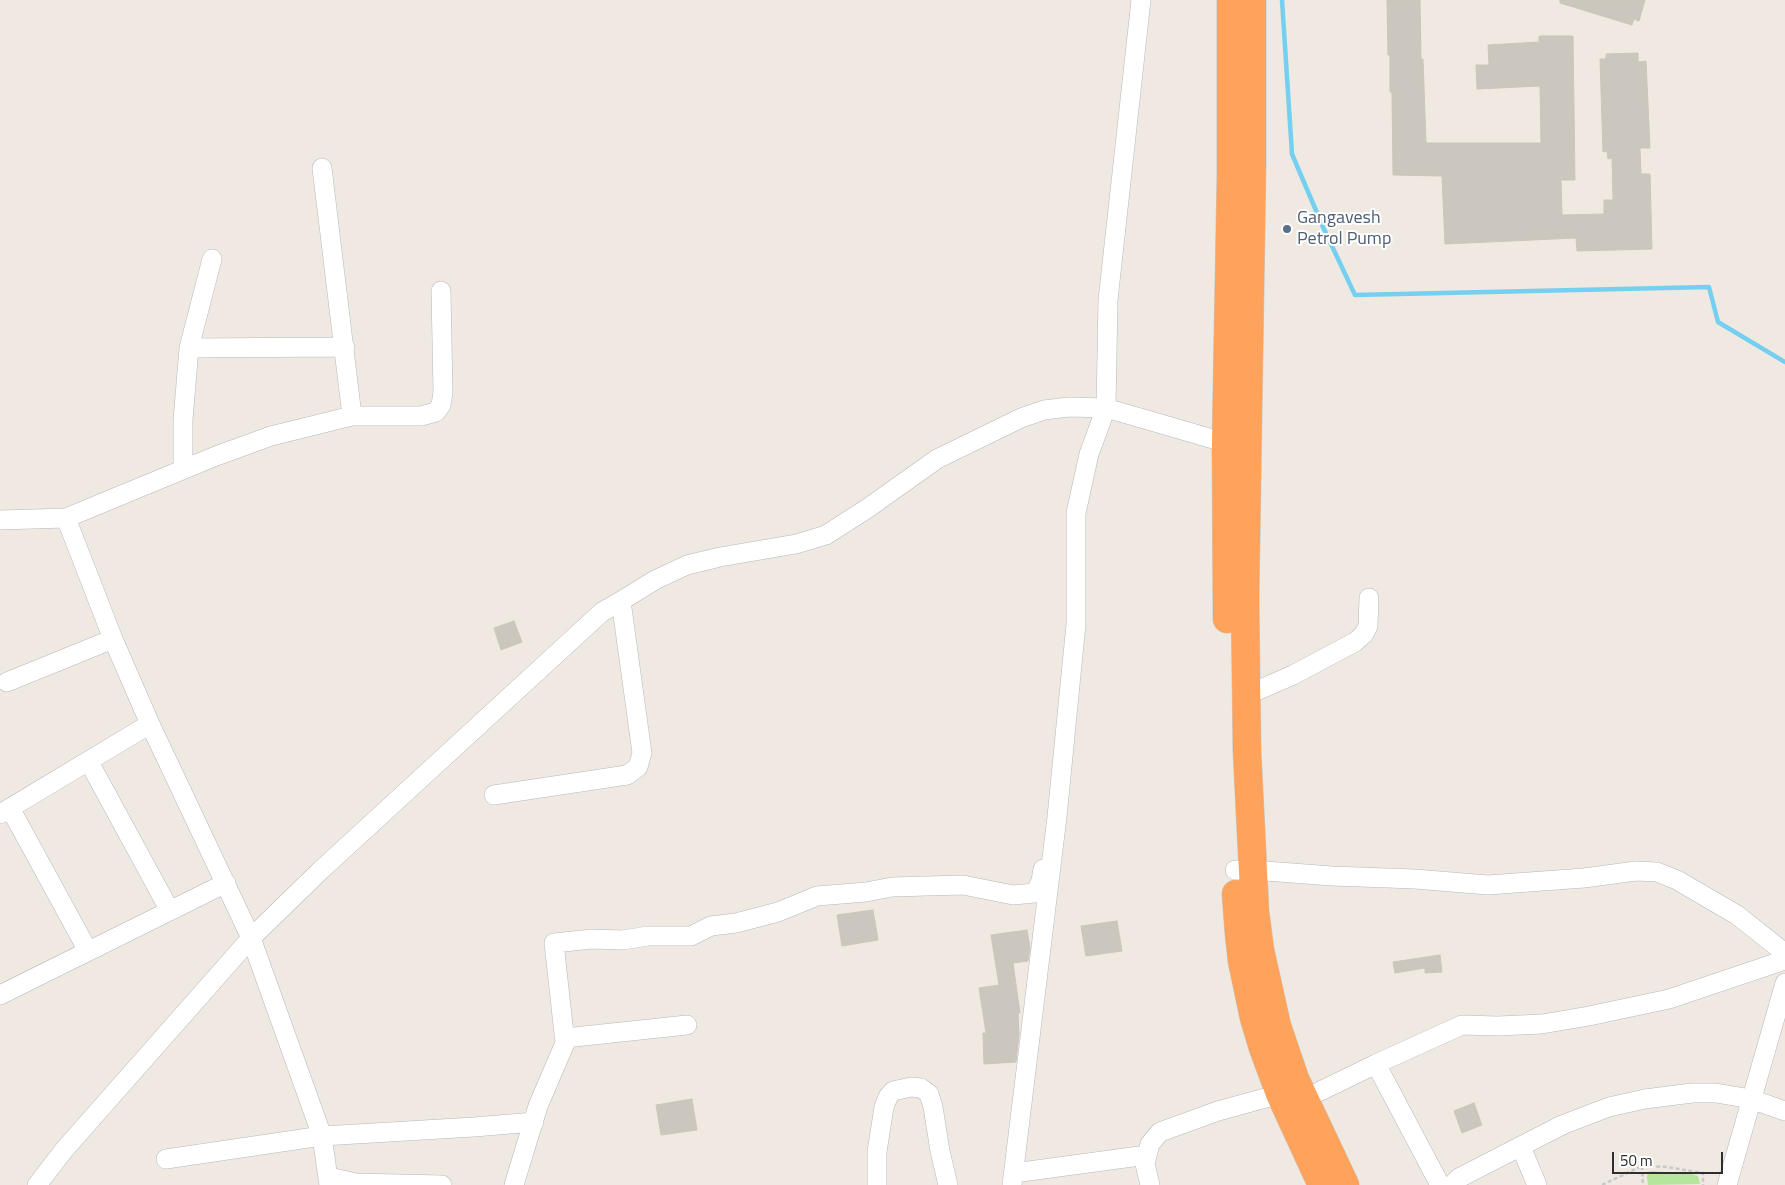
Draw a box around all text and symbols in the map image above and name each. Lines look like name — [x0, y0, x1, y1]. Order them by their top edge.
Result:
place label: Gangavesh Petrol Pump — [1297, 208, 1391, 250]
marker: Gangavesh Petrol Pump — [1281, 223, 1293, 235]
scale bar — [1615, 1142, 1726, 1174]
text: 50 m — [1620, 1149, 1653, 1172]

